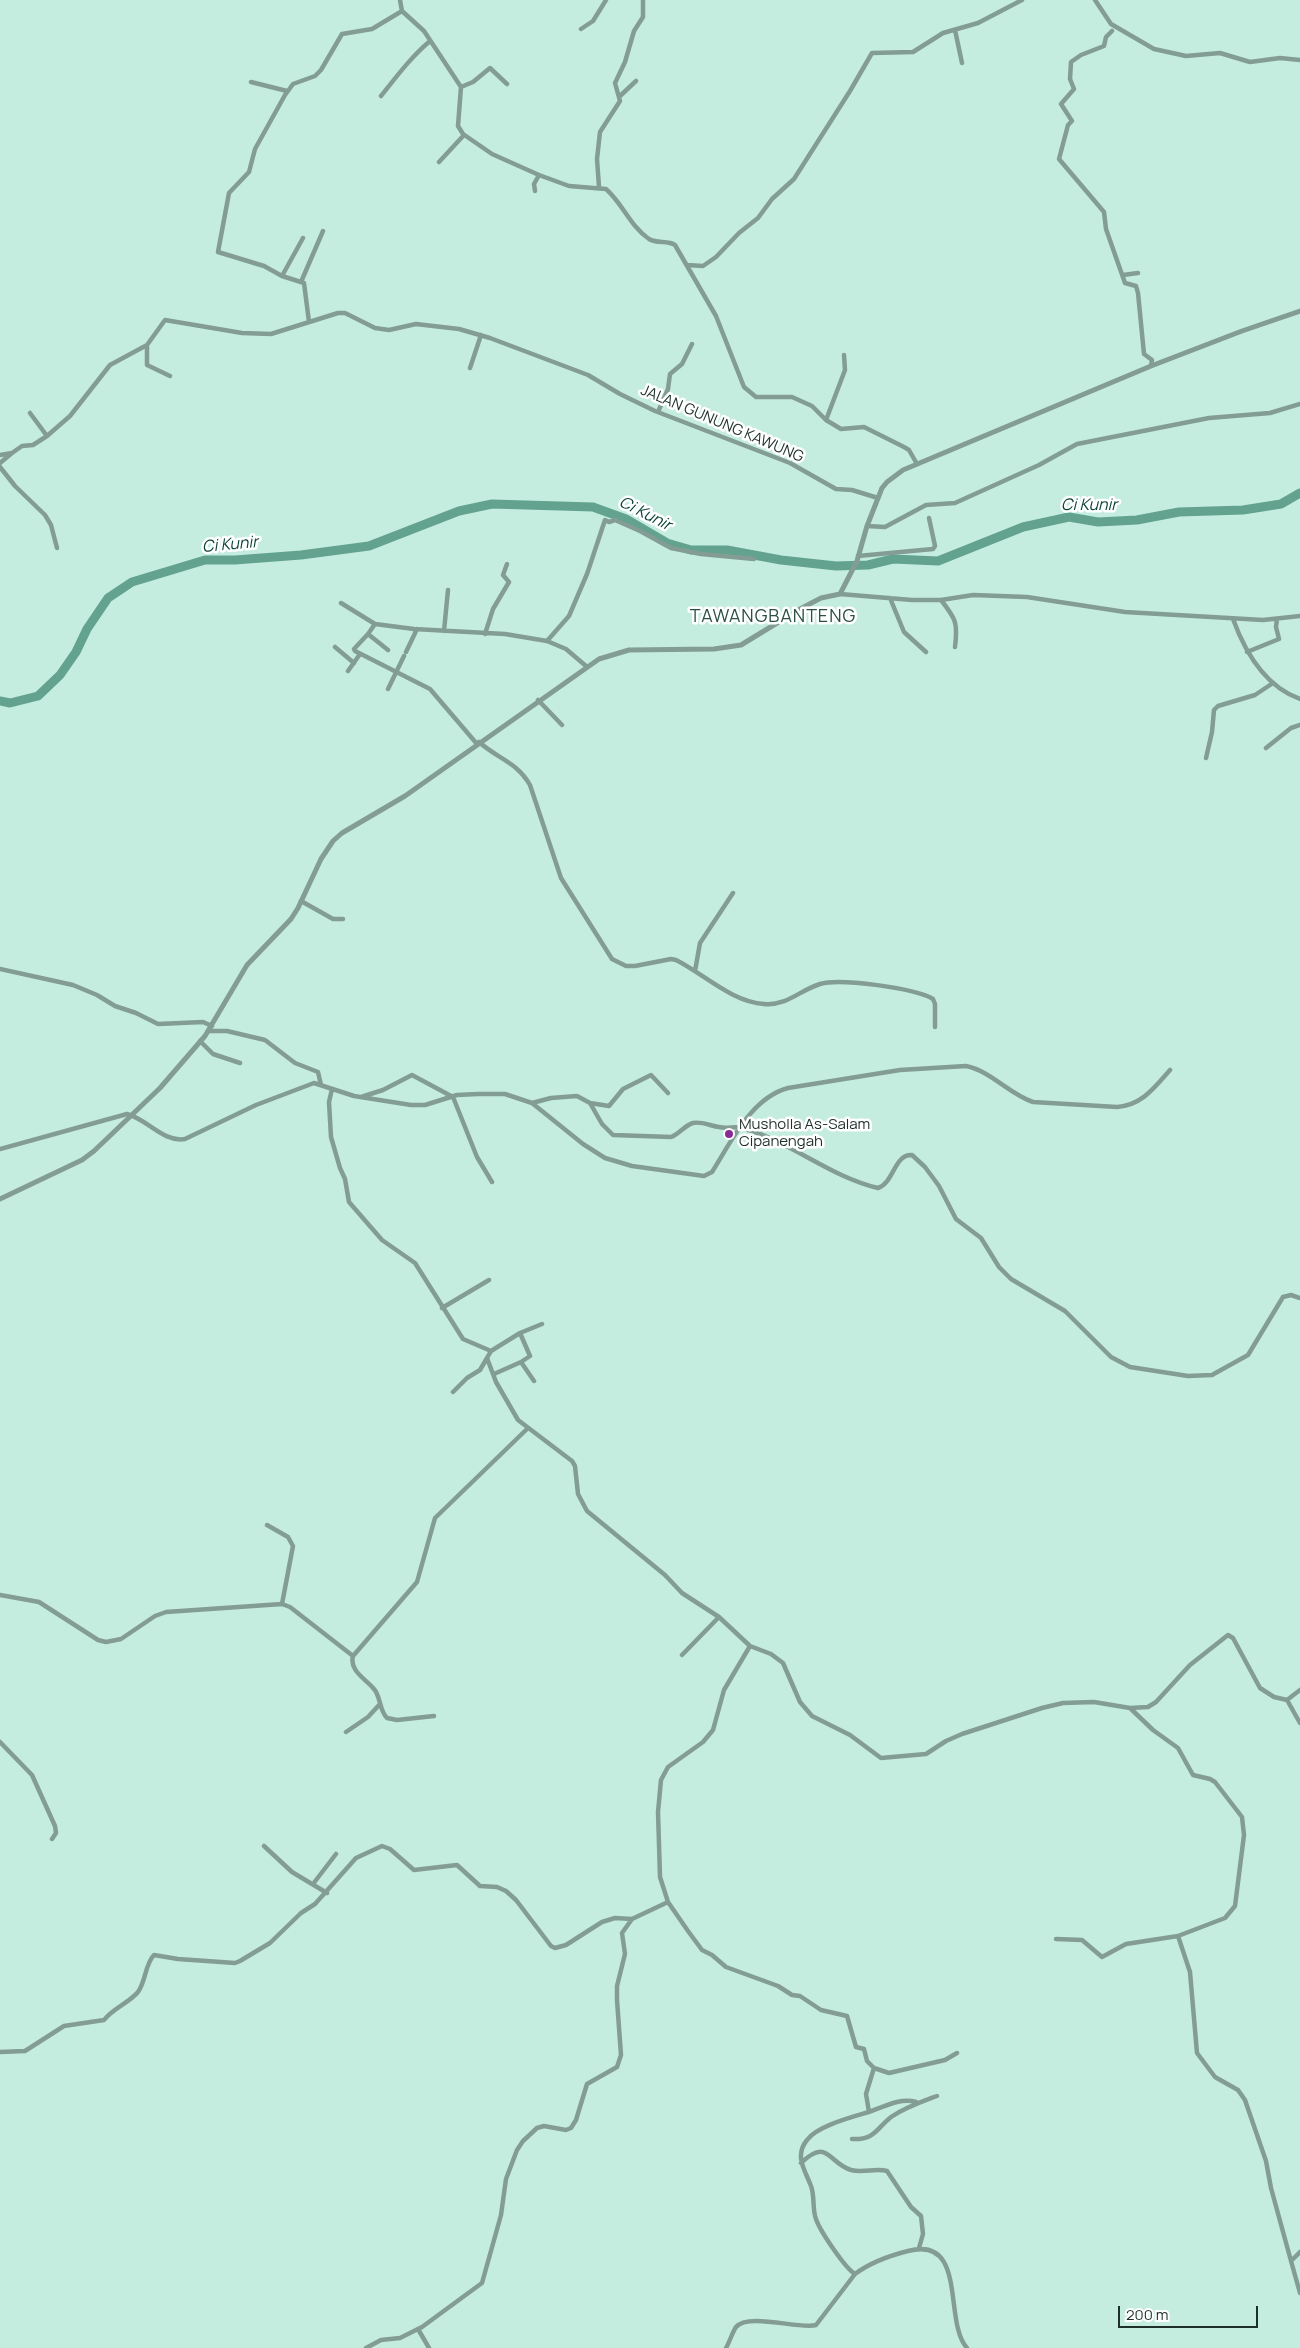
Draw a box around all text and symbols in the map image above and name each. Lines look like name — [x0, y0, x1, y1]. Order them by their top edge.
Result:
street label: JALAN GUNUNG KAWUNG — [638, 382, 806, 466]
water label: Ci Kunir — [616, 493, 674, 535]
water label: Ci Kunir — [1061, 496, 1117, 516]
water label: Ci Kunir — [201, 533, 259, 557]
district label: TAWANGBANTENG — [688, 606, 858, 628]
place label: Musholla As-Salam Cipanengah — [739, 1116, 870, 1151]
marker: Musholla As-Salam Cipanengah — [723, 1128, 735, 1140]
scale bar — [1120, 2296, 1260, 2328]
text: 200 m — [1126, 2304, 1169, 2325]

